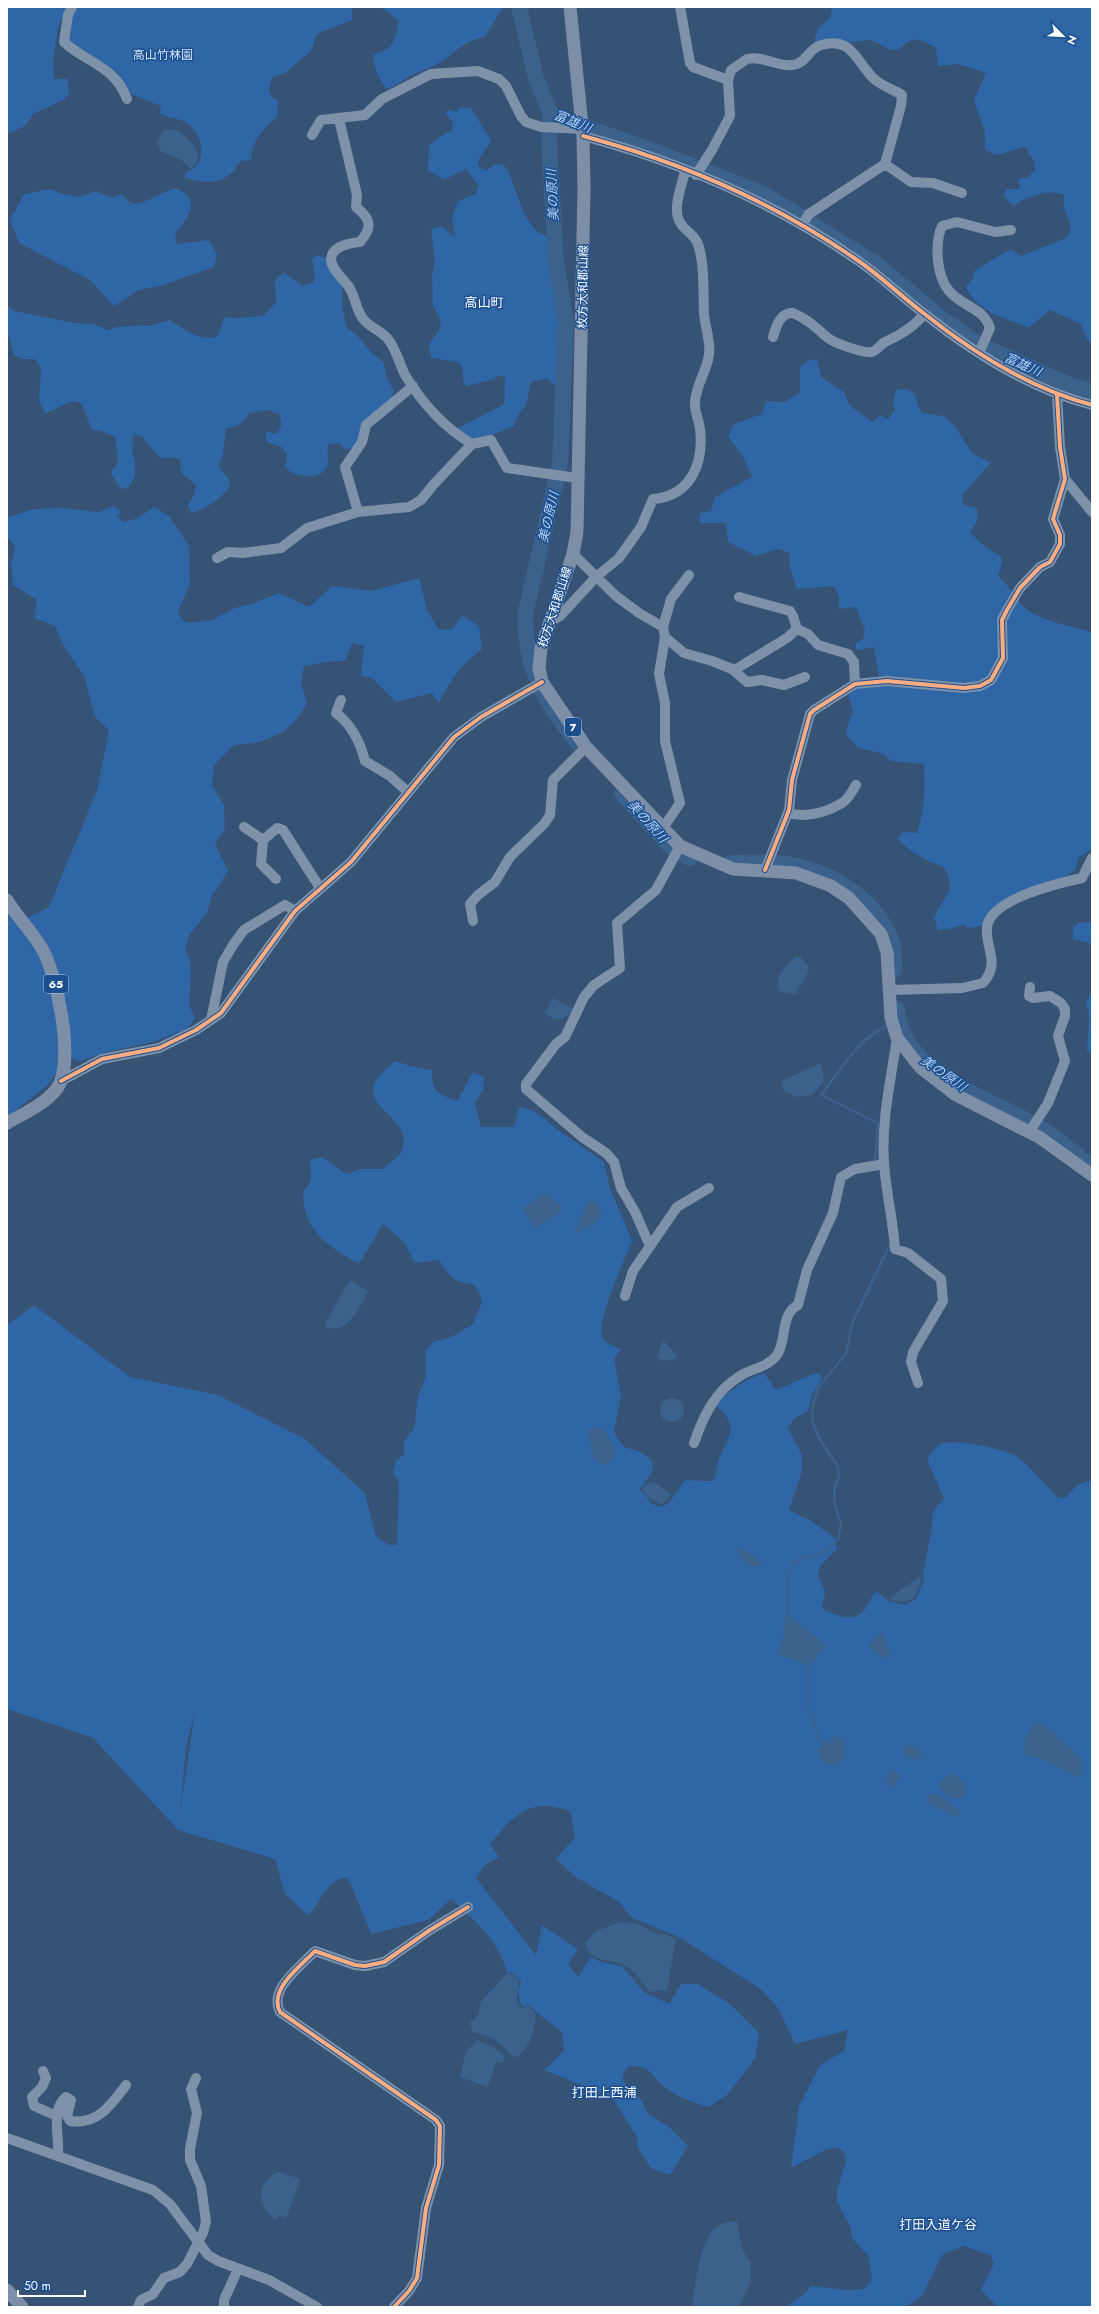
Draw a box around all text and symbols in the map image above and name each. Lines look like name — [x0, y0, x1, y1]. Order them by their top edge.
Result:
north arrow — [1043, 16, 1083, 56]
text: N — [1063, 33, 1081, 47]
park label: 高山竹林園 — [133, 46, 193, 64]
water label: 富雄川 — [551, 105, 596, 138]
water label: 美の原川 — [542, 167, 563, 221]
street label: 枚方大和郡山線 — [573, 245, 593, 329]
district label: 高山町 — [464, 293, 504, 312]
water label: 富雄川 — [1001, 348, 1046, 382]
water label: 美の原川 — [533, 488, 564, 545]
street label: 枚方大和郡山線 — [533, 564, 577, 650]
road number: 7 — [565, 718, 581, 736]
water label: 美の原川 — [623, 796, 673, 848]
road number: 65 — [44, 975, 68, 993]
water label: 美の原川 — [917, 1051, 972, 1097]
district label: 打田上西浦 — [571, 2083, 637, 2102]
district label: 打田入道ケ谷 — [899, 2215, 977, 2234]
scale bar — [18, 2272, 85, 2298]
text: 50 m — [24, 2277, 51, 2295]

